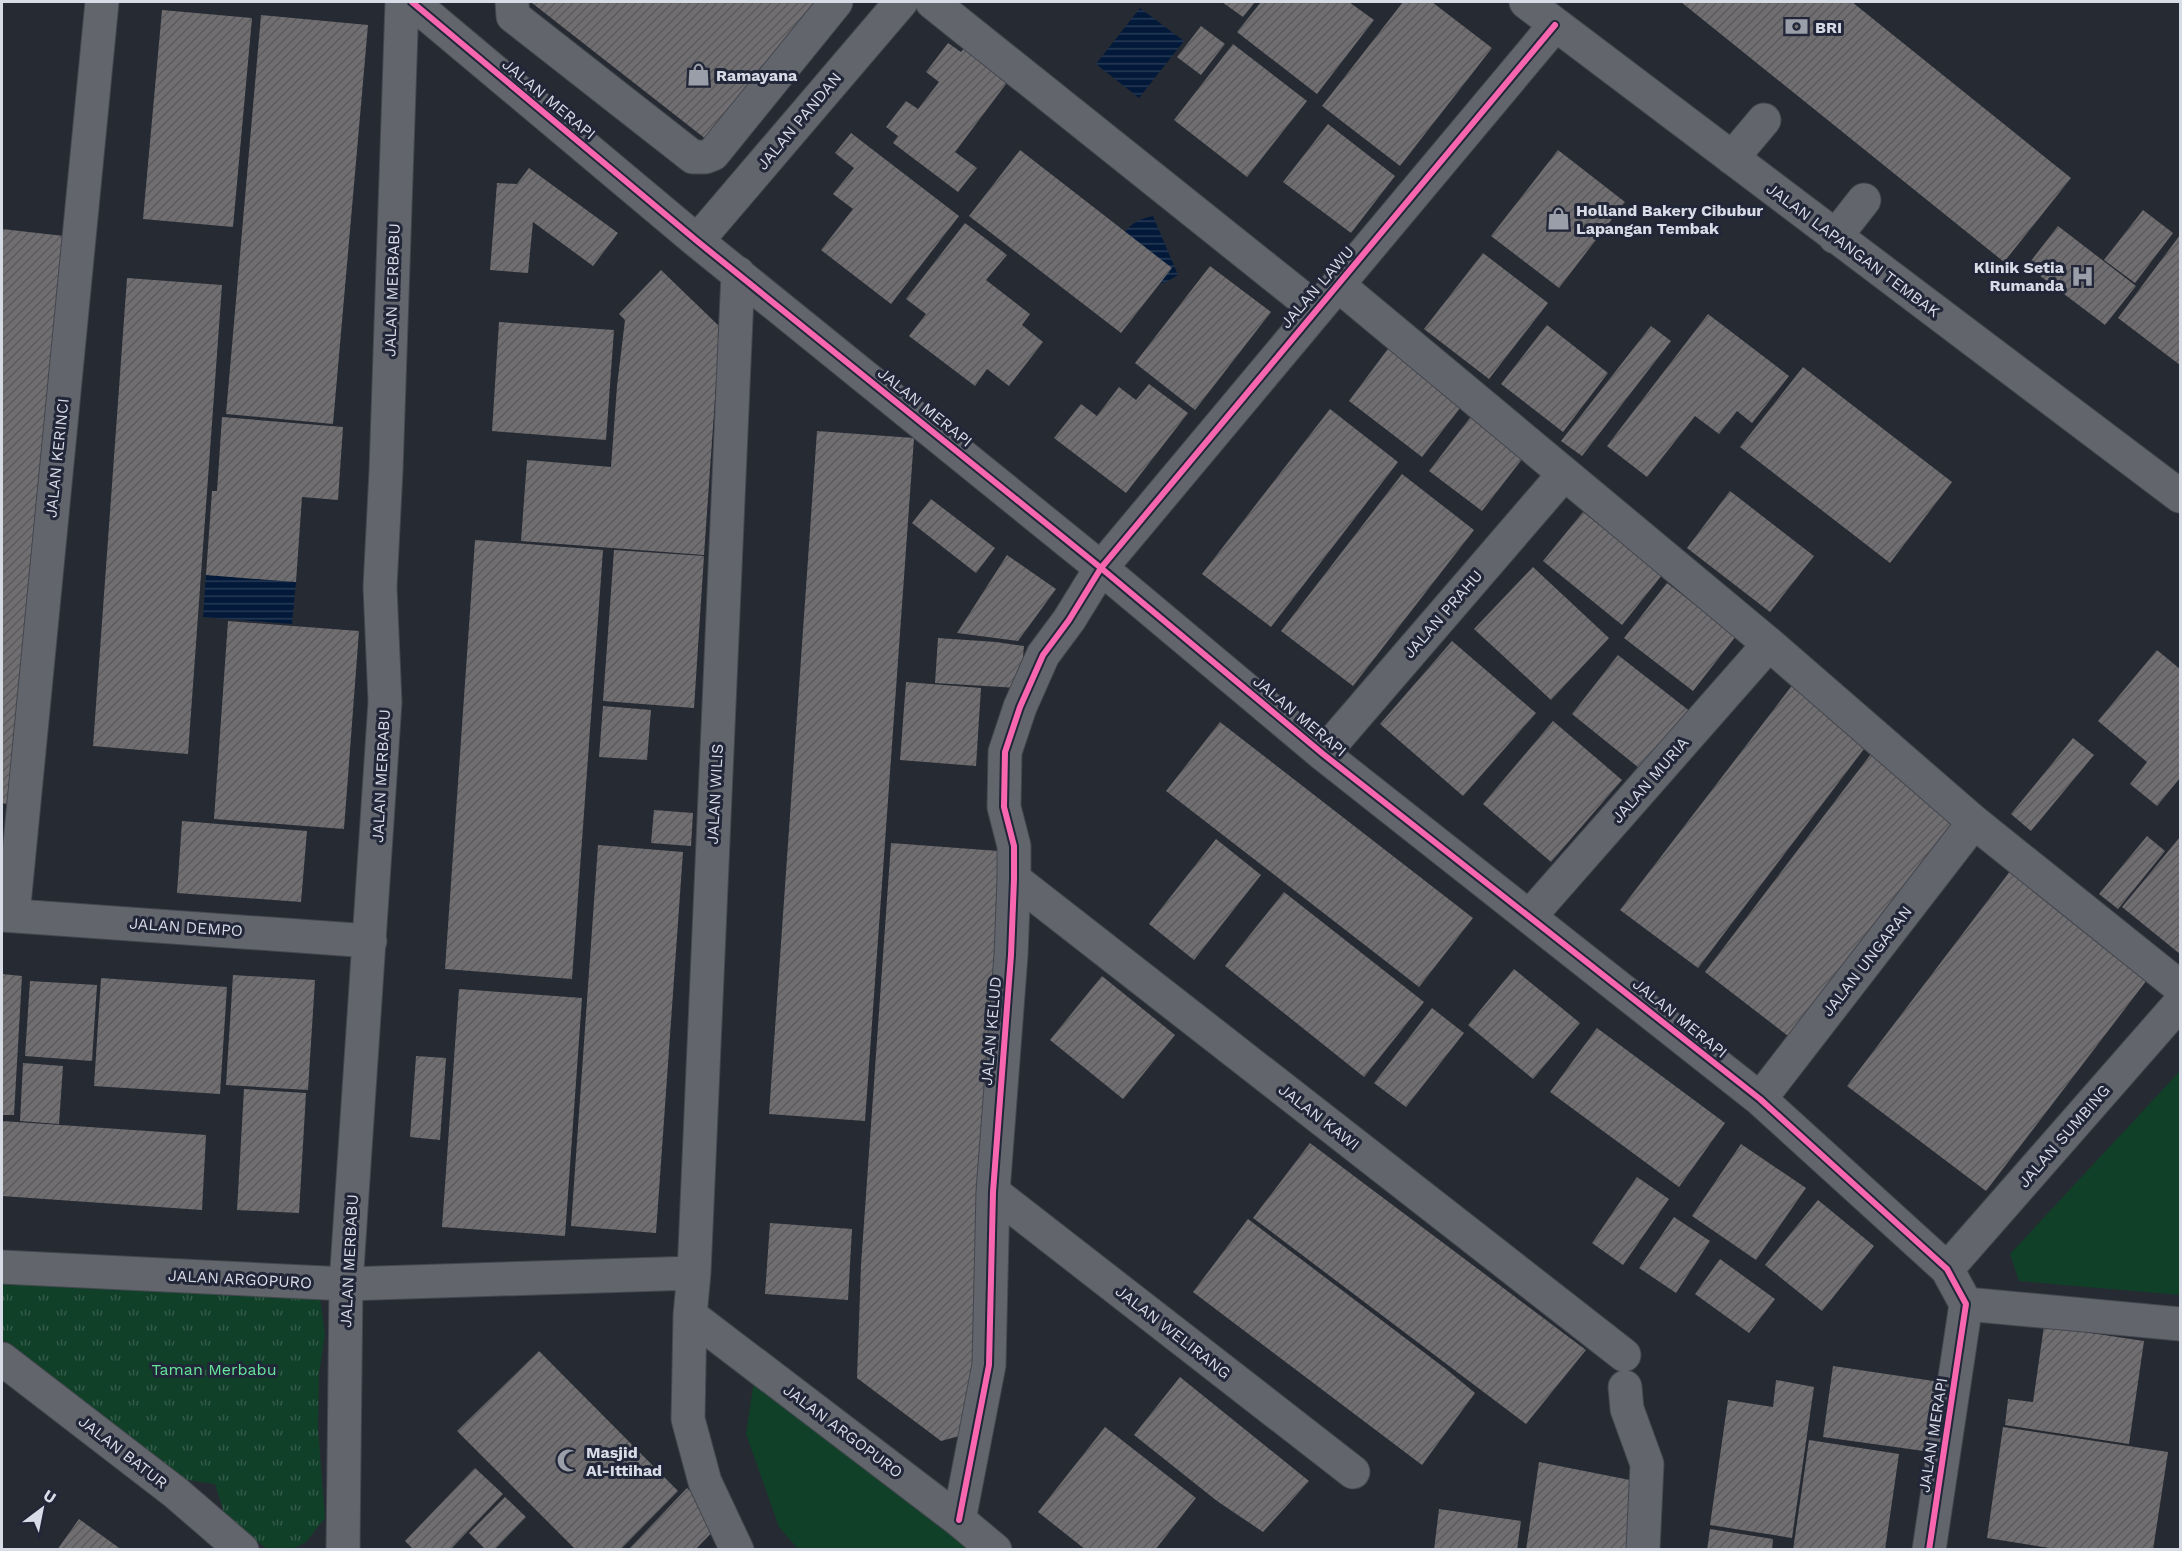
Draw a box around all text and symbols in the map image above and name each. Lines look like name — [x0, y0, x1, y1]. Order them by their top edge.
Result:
bank icon: BRI — [1784, 14, 1810, 40]
place label: BRI — [1815, 18, 1842, 37]
street label: JALAN MERAPI — [498, 54, 600, 144]
shop icon: Ramayana — [685, 62, 711, 88]
place label: Ramayana — [716, 66, 798, 85]
street label: JALAN PANDAN — [753, 68, 845, 174]
street label: JALAN LAPANGAN TEMBAK — [1763, 179, 1944, 322]
place label: Holland Bakery Cibubur Lapangan Tembak — [1576, 201, 1763, 238]
shop icon: Holland Bakery Cibubur Lapangan Tembak — [1545, 206, 1571, 232]
street label: JALAN MERBABU — [380, 223, 404, 357]
street label: JALAN LAWU — [1276, 242, 1358, 332]
place label: Klinik Setia Rumanda — [1974, 258, 2065, 295]
hospital icon: Klinik Setia Rumanda — [2069, 263, 2095, 289]
street label: JALAN MERAPI — [874, 363, 976, 451]
street label: JALAN KERINCI — [41, 397, 73, 519]
street label: JALAN PRAHU — [1400, 566, 1486, 662]
street label: JALAN MERAPI — [1249, 671, 1351, 761]
street label: JALAN MERBABU — [368, 709, 394, 843]
street label: JALAN MURIA — [1608, 733, 1693, 827]
street label: JALAN WILIS — [703, 743, 727, 845]
street label: JALAN UNGARAN — [1818, 902, 1916, 1020]
street label: JALAN DEMPO — [129, 914, 243, 940]
street label: JALAN MERAPI — [1629, 974, 1731, 1062]
street label: JALAN KELUD — [977, 976, 1005, 1086]
street label: JALAN KAWI — [1275, 1080, 1363, 1154]
street label: JALAN SUMBING — [2014, 1081, 2114, 1191]
street label: JALAN MERBABU — [336, 1194, 362, 1328]
street label: JALAN ARGOPURO — [168, 1266, 312, 1292]
street label: JALAN WELIRANG — [1112, 1281, 1234, 1383]
park label: Taman Merbabu — [151, 1360, 277, 1379]
street label: JALAN MERAPI — [1915, 1376, 1951, 1494]
street label: JALAN ARGOPURO — [780, 1380, 906, 1482]
street label: JALAN BATUR — [75, 1411, 171, 1493]
place label: Masjid Al-Ittihad — [586, 1443, 662, 1480]
mosque icon: Masjid Al-Ittihad — [555, 1448, 581, 1474]
north arrow — [12, 1479, 72, 1539]
text: U — [40, 1486, 60, 1508]

